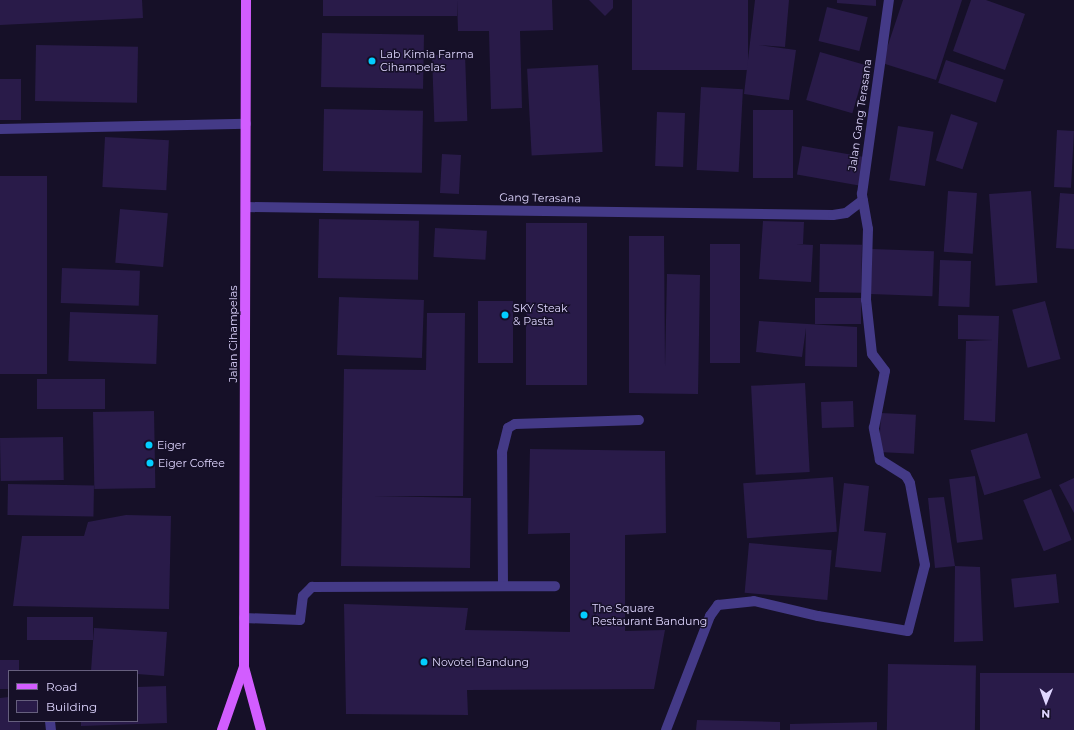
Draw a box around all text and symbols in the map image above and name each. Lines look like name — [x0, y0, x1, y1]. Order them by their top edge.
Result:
place label: Lab Kimia Farma Cihampelas — [380, 48, 474, 74]
marker: Lab Kimia Farma Cihampelas — [367, 56, 377, 66]
street label: Jalan Gang Terasana — [846, 58, 874, 172]
street label: Gang Terasana — [499, 191, 581, 205]
street label: Jalan Cihampelas — [226, 285, 240, 383]
place label: SKY Steak & Pasta — [513, 302, 568, 328]
marker: SKY Steak & Pasta — [500, 310, 510, 320]
place label: Eiger — [157, 438, 186, 452]
marker: Eiger — [144, 440, 154, 450]
place label: Eiger Coffee — [158, 456, 225, 470]
marker: Eiger Coffee — [145, 458, 155, 468]
place label: The Square Restaurant Bandung — [592, 602, 707, 628]
marker: The Square Restaurant Bandung — [579, 610, 589, 620]
place label: Novotel Bandung — [432, 655, 529, 669]
marker: Novotel Bandung — [419, 657, 429, 667]
legend — [8, 670, 138, 722]
text: Road — [46, 679, 77, 694]
north arrow — [1026, 682, 1066, 722]
text: Building — [46, 699, 97, 714]
text: N — [1041, 707, 1050, 721]

